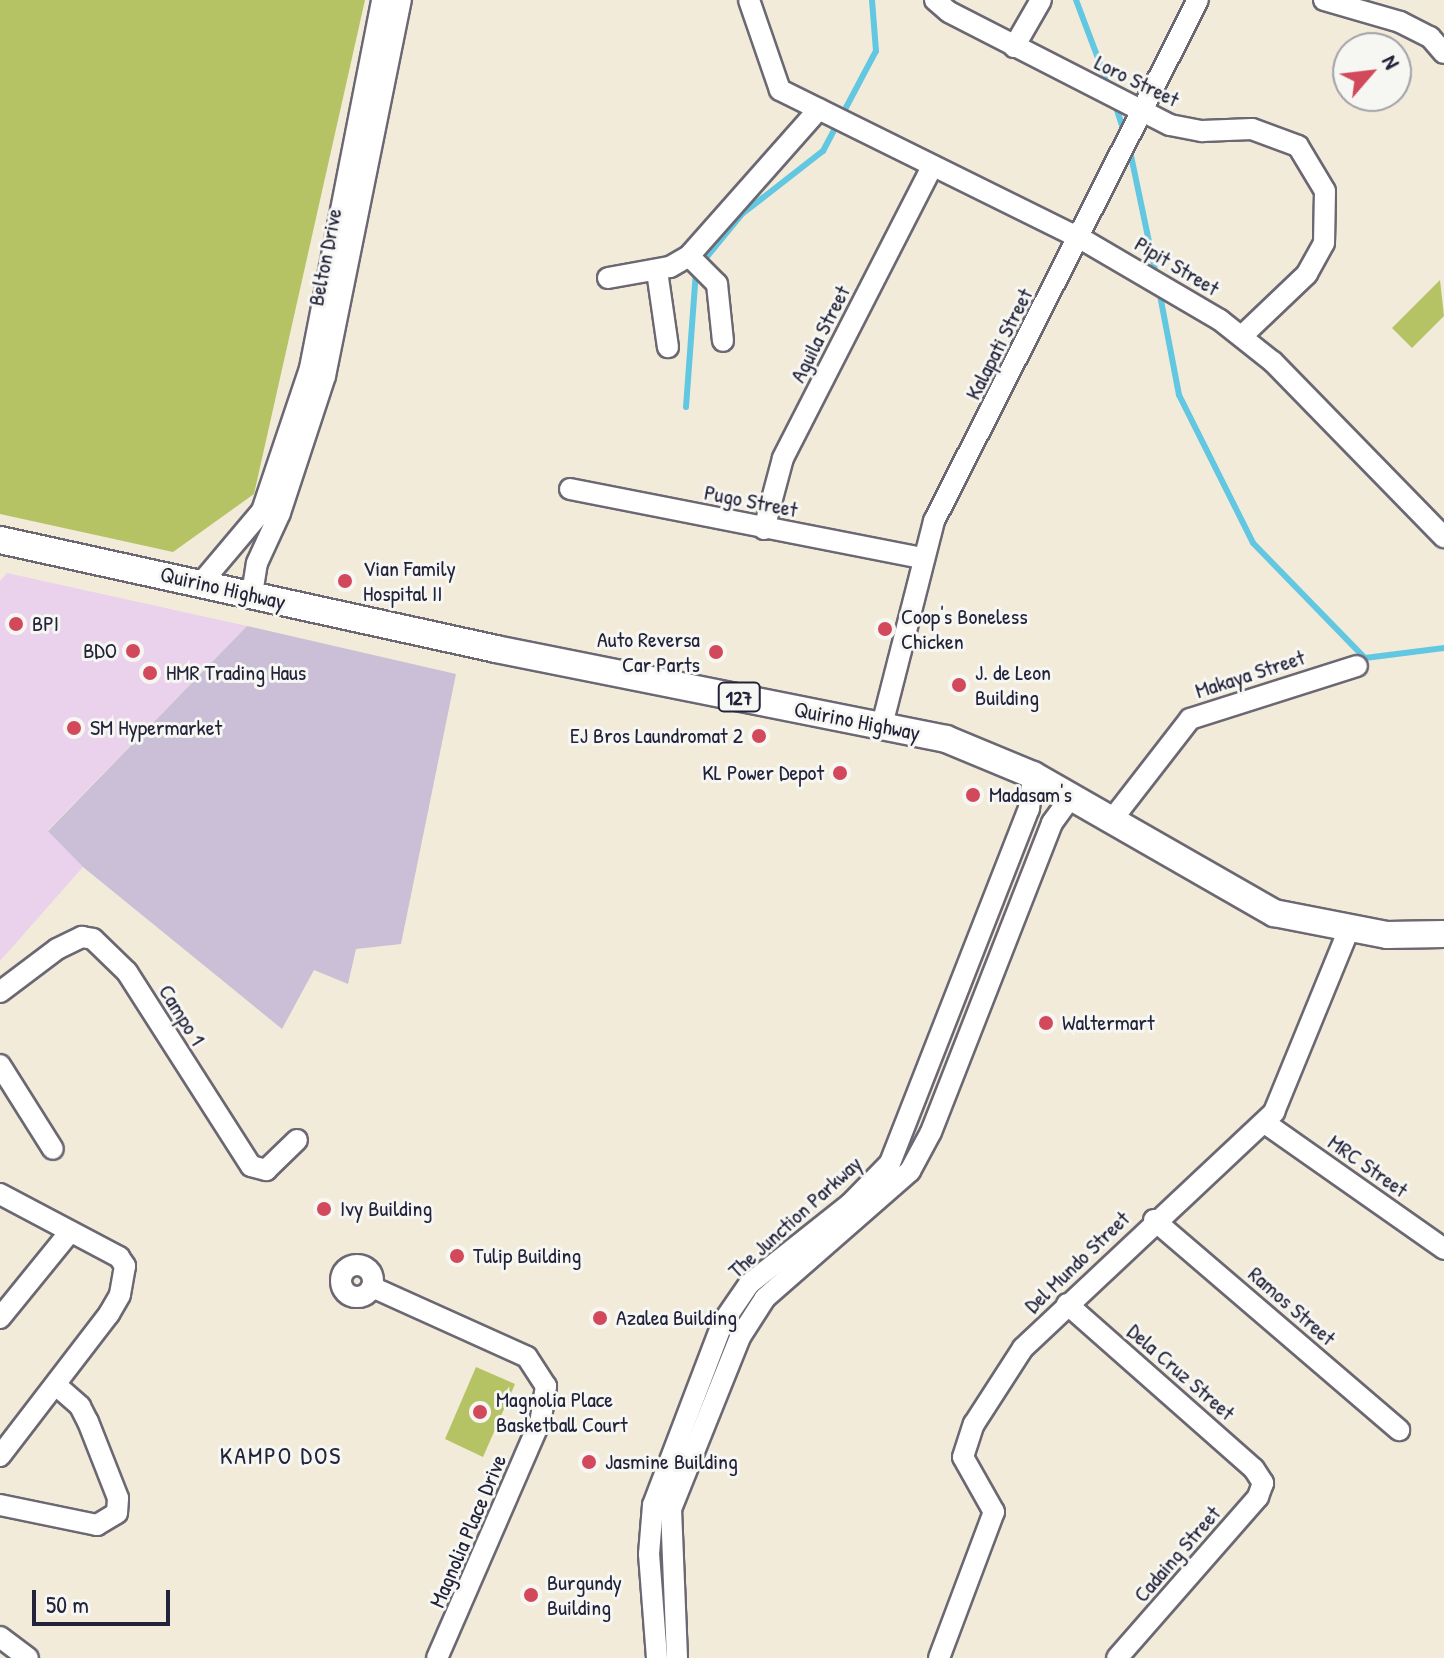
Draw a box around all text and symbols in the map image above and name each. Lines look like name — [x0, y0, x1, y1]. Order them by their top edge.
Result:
north arrow — [1332, 32, 1412, 112]
street label: Loro Street — [1090, 49, 1184, 113]
text: N — [1375, 49, 1407, 74]
street label: Belton Drive — [303, 206, 347, 308]
street label: Pipit Street — [1130, 231, 1224, 301]
street label: Aguila Street — [784, 281, 856, 387]
street label: Kalapati Street — [960, 284, 1038, 404]
street label: Pugo Street — [702, 479, 800, 523]
place label: Vian Family Hospital II — [363, 555, 456, 606]
street label: Quirino Highway — [158, 561, 288, 615]
marker: Vian Family Hospital II — [334, 570, 356, 592]
place label: Coop's Boneless Chicken — [901, 603, 1028, 654]
place label: BPI — [32, 611, 59, 637]
marker: BPI — [7, 615, 25, 633]
marker: Coop's Boneless Chicken — [876, 620, 894, 638]
place label: Auto Reversa Car Parts — [597, 626, 700, 678]
place label: BDO — [83, 638, 117, 664]
marker: BDO — [124, 642, 142, 660]
marker: Auto Reversa Car Parts — [707, 643, 725, 661]
street label: Makaya Street — [1192, 644, 1308, 704]
place label: J. de Leon Building — [975, 659, 1051, 710]
place label: HMR Trading Haus — [166, 660, 306, 686]
marker: HMR Trading Haus — [141, 664, 159, 682]
marker: J. de Leon Building — [950, 676, 968, 694]
road number: 127 — [717, 681, 761, 713]
street label: Quirino Highway — [792, 696, 922, 746]
place label: SM Hypermarket — [90, 715, 222, 741]
marker: SM Hypermarket — [65, 719, 83, 737]
place label: EJ Bros Laundromat 2 — [570, 723, 743, 749]
marker: EJ Bros Laundromat 2 — [750, 727, 768, 745]
place label: KL Power Depot — [702, 760, 824, 786]
marker: KL Power Depot — [831, 764, 849, 782]
place label: Madasam's — [989, 782, 1072, 808]
marker: Madasam's — [964, 786, 982, 804]
street label: Campo 1 — [153, 980, 211, 1050]
place label: Waltermart — [1062, 1010, 1154, 1036]
marker: Waltermart — [1037, 1014, 1055, 1032]
street label: MRC Street — [1323, 1129, 1413, 1203]
street label: The Junction Parkway — [723, 1150, 867, 1284]
place label: Ivy Building — [340, 1196, 432, 1222]
marker: Ivy Building — [315, 1200, 333, 1218]
street label: Del Mundo Street — [1019, 1205, 1135, 1319]
place label: Tulip Building — [473, 1243, 581, 1269]
marker: Tulip Building — [448, 1247, 466, 1265]
street label: Ramos Street — [1243, 1261, 1341, 1351]
place label: Azalea Building — [616, 1305, 737, 1331]
marker: Azalea Building — [591, 1309, 609, 1327]
street label: Dela Cruz Street — [1122, 1318, 1240, 1426]
place label: Magnolia Place Basketball Court — [496, 1386, 628, 1438]
marker: Magnolia Place Basketball Court — [471, 1403, 489, 1421]
district label: KAMPO DOS — [220, 1442, 342, 1470]
place label: Jasmine Building — [605, 1449, 738, 1475]
street label: Magnolia Place Drive — [424, 1451, 512, 1611]
marker: Jasmine Building — [580, 1453, 598, 1471]
street label: Cadaing Street — [1128, 1501, 1226, 1607]
place label: Burgundy Building — [547, 1569, 622, 1620]
scale bar — [36, 1574, 174, 1624]
marker: Burgundy Building — [522, 1586, 540, 1604]
text: 50 m — [46, 1588, 89, 1620]

